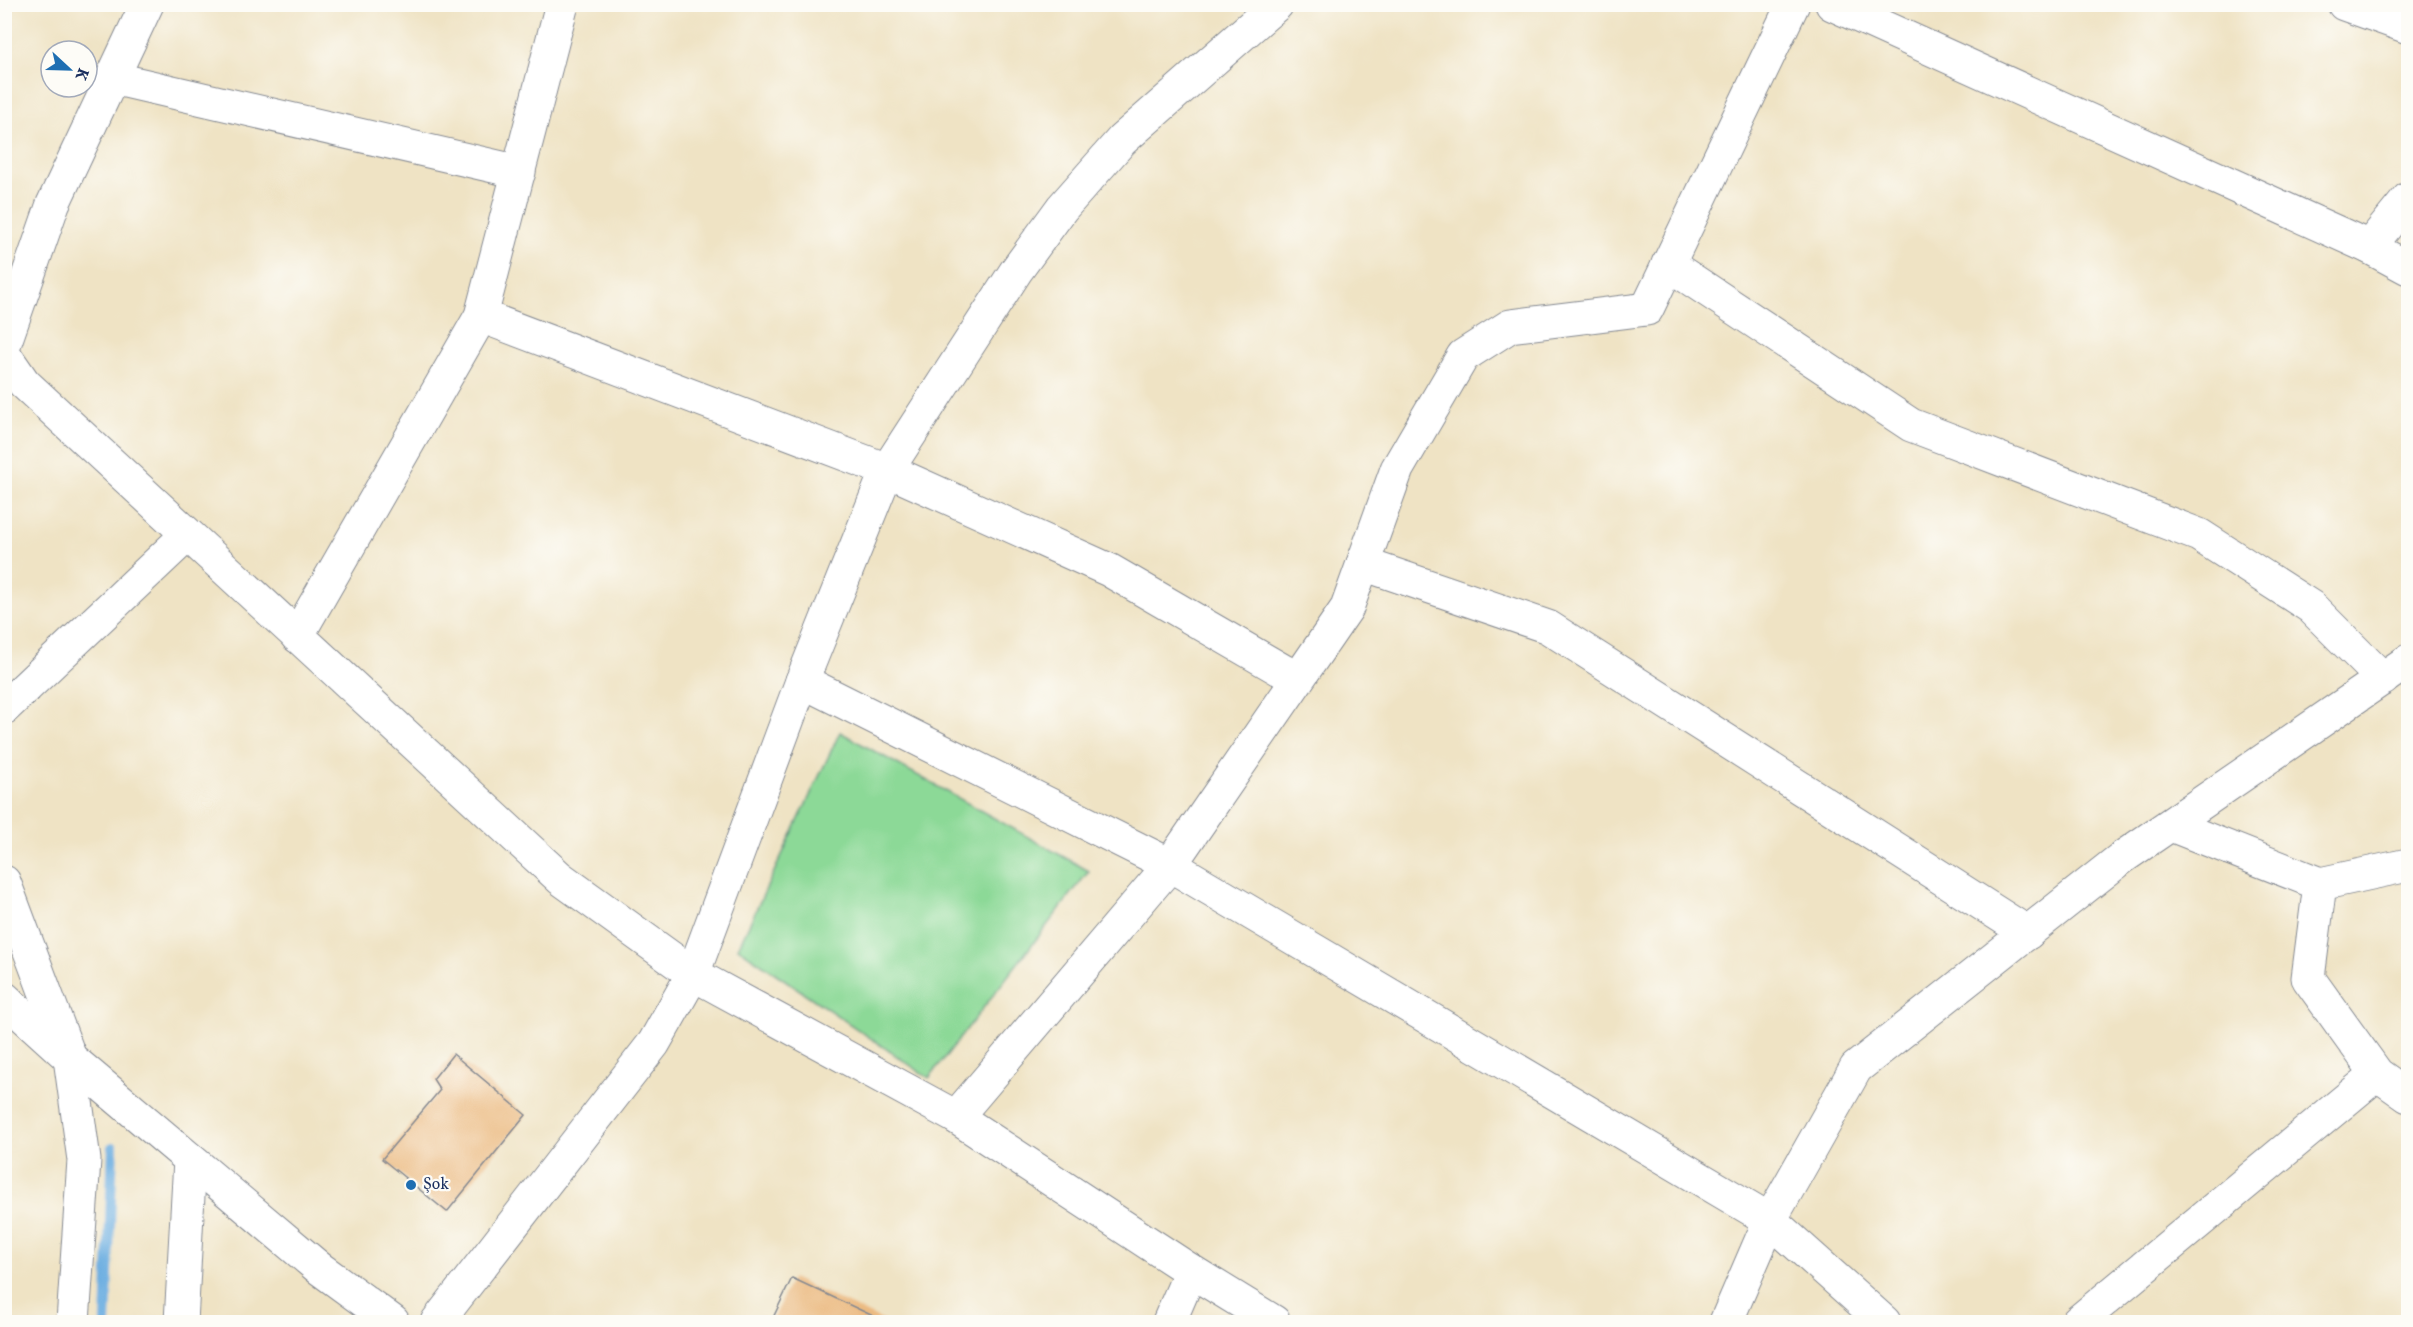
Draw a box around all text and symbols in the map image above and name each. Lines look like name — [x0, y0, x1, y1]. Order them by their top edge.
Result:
north arrow — [39, 39, 99, 99]
text: K — [69, 64, 93, 84]
place label: Şok — [423, 1174, 449, 1196]
marker: Şok — [404, 1178, 418, 1192]

